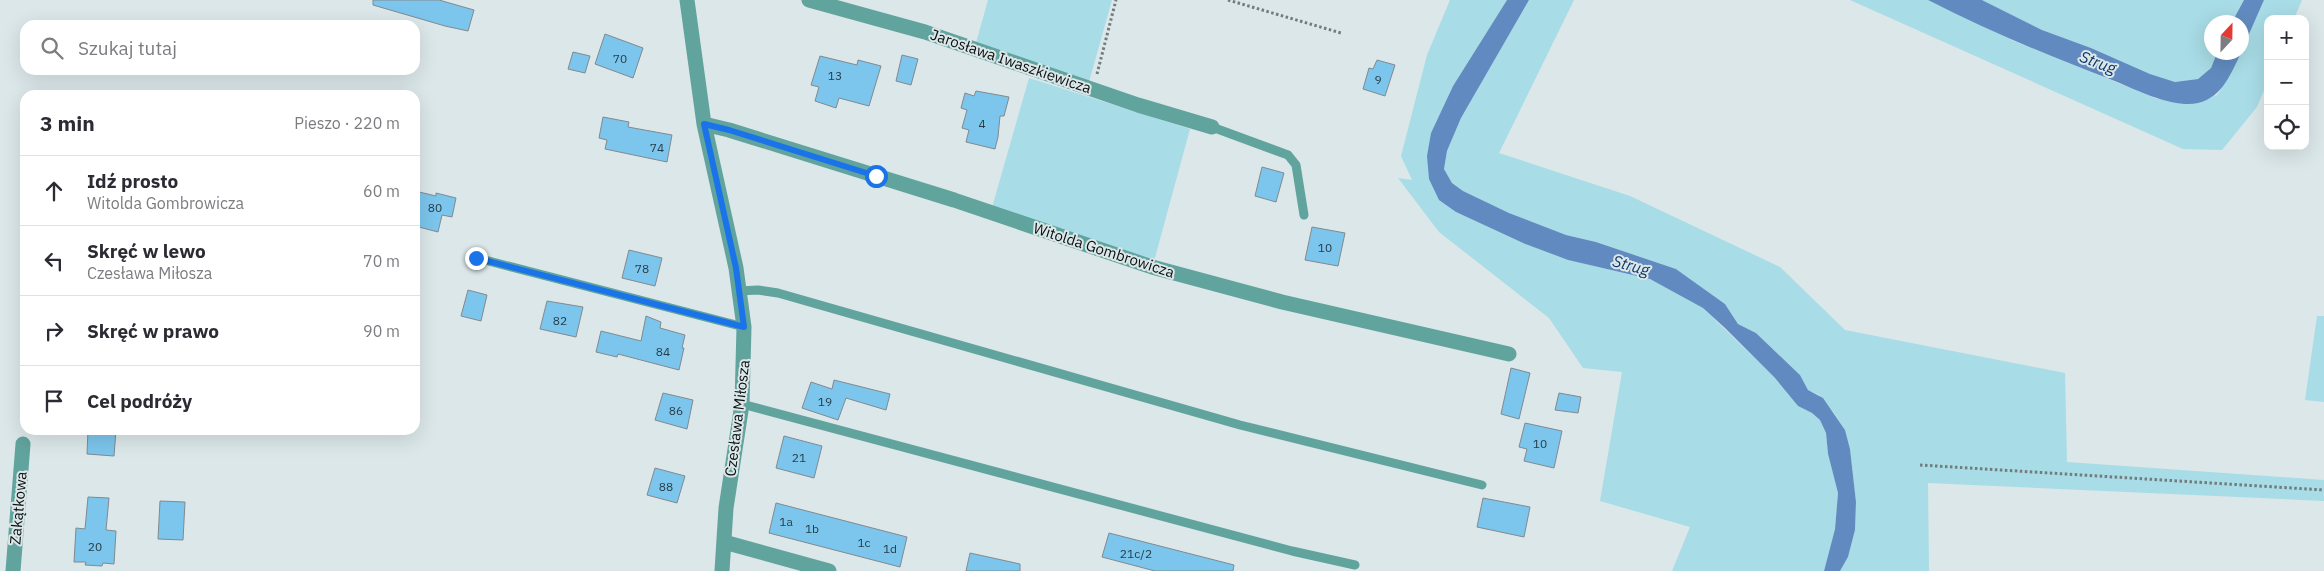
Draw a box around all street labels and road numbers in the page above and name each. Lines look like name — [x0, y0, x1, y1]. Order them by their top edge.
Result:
street label: Jarosława Iwaszkiewicza — [928, 25, 1094, 97]
street label: Witolda Gombrowicza — [1031, 218, 1177, 282]
street label: Czesława Miłosza — [720, 359, 754, 477]
street label: Zakątkowa — [5, 471, 31, 545]

